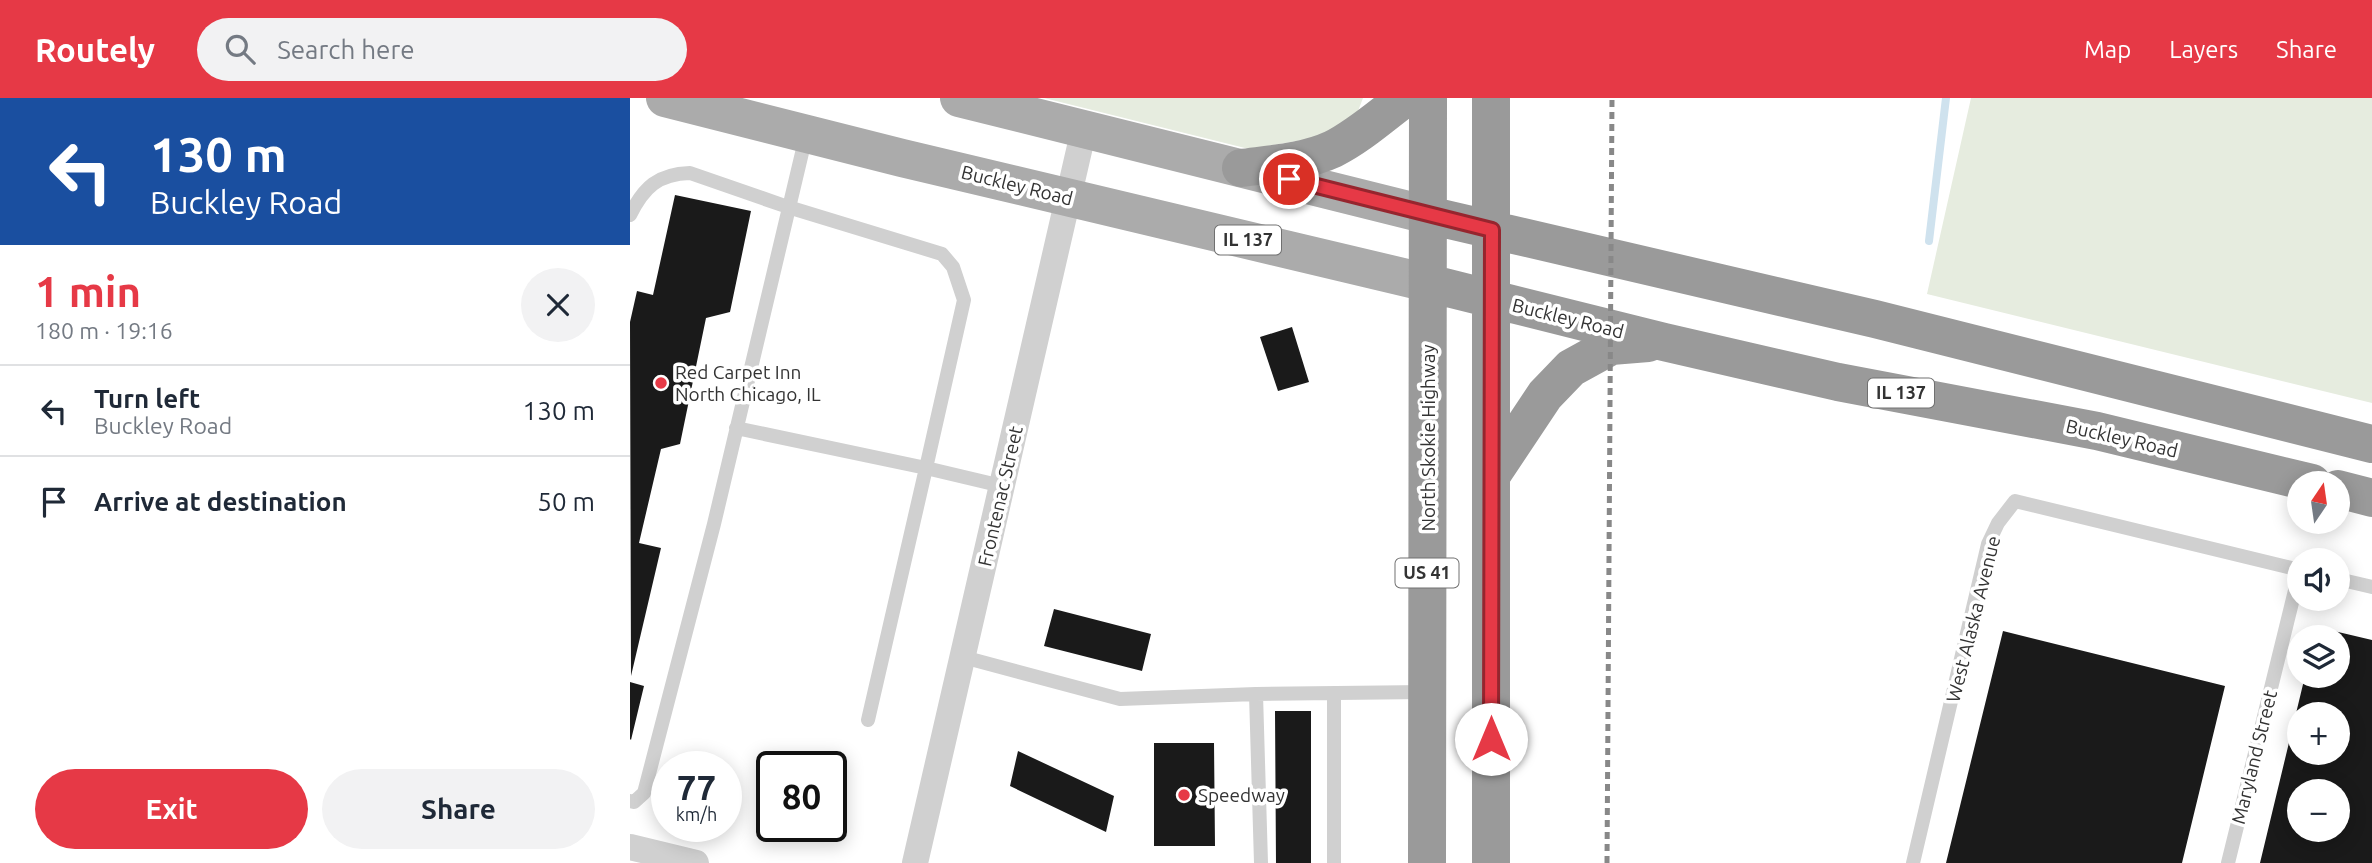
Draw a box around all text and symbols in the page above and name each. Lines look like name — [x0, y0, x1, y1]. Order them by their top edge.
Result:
search box — [197, 18, 687, 81]
icon: search — [221, 30, 259, 68]
text: Routely — [35, 31, 155, 68]
text: Search here — [277, 35, 415, 64]
text: Map — [2084, 36, 2131, 63]
text: Layers — [2169, 36, 2238, 63]
text: Share — [2276, 36, 2337, 63]
icon: left — [35, 126, 126, 217]
text: 130 m — [150, 126, 287, 181]
pin — [1259, 149, 1319, 209]
icon: arrive — [1270, 160, 1308, 198]
street label: Buckley Road — [959, 161, 1075, 209]
text: Buckley Road — [150, 184, 342, 220]
road number: IL 137 — [1215, 225, 1281, 254]
text: 1 min — [35, 268, 141, 315]
button: close — [521, 268, 595, 342]
street label: Buckley Road — [1510, 294, 1626, 342]
text: 180 m · 19:16 — [35, 318, 173, 343]
street label: North Skokie Highway — [1417, 344, 1439, 532]
place label: Red Carpet Inn North Chicago, IL — [675, 361, 821, 405]
marker: Red Carpet Inn North Chicago, IL — [653, 375, 669, 391]
road number: IL 137 — [1868, 379, 1934, 408]
text: Turn left — [94, 384, 200, 413]
icon: left — [35, 392, 73, 430]
text: 130 m — [523, 396, 595, 425]
text: Buckley Road — [94, 413, 232, 438]
street label: Buckley Road — [2064, 414, 2180, 462]
street label: Frontenac Street — [973, 423, 1027, 568]
north arrow — [2287, 471, 2350, 534]
map controls — [2287, 471, 2350, 842]
icon: arrive — [35, 483, 73, 521]
text: Arrive at destination — [94, 487, 347, 516]
text: 50 m — [537, 487, 595, 516]
street label: West Alaska Avenue — [1942, 533, 2004, 705]
button: sound — [2287, 548, 2350, 611]
road number: US 41 — [1396, 559, 1458, 588]
button: layers — [2287, 625, 2350, 688]
street label: Maryland Street — [2227, 687, 2281, 826]
position arrow — [1454, 702, 1528, 776]
button: + — [2287, 702, 2350, 765]
speed limit sign: 80 — [756, 751, 847, 842]
text: 77 — [677, 767, 716, 807]
button: Exit — [35, 769, 308, 849]
button: Share — [322, 769, 595, 849]
button: − — [2287, 779, 2350, 842]
place label: Speedway — [1198, 784, 1285, 806]
marker: Speedway — [1176, 787, 1192, 803]
text: km/h — [676, 804, 717, 824]

